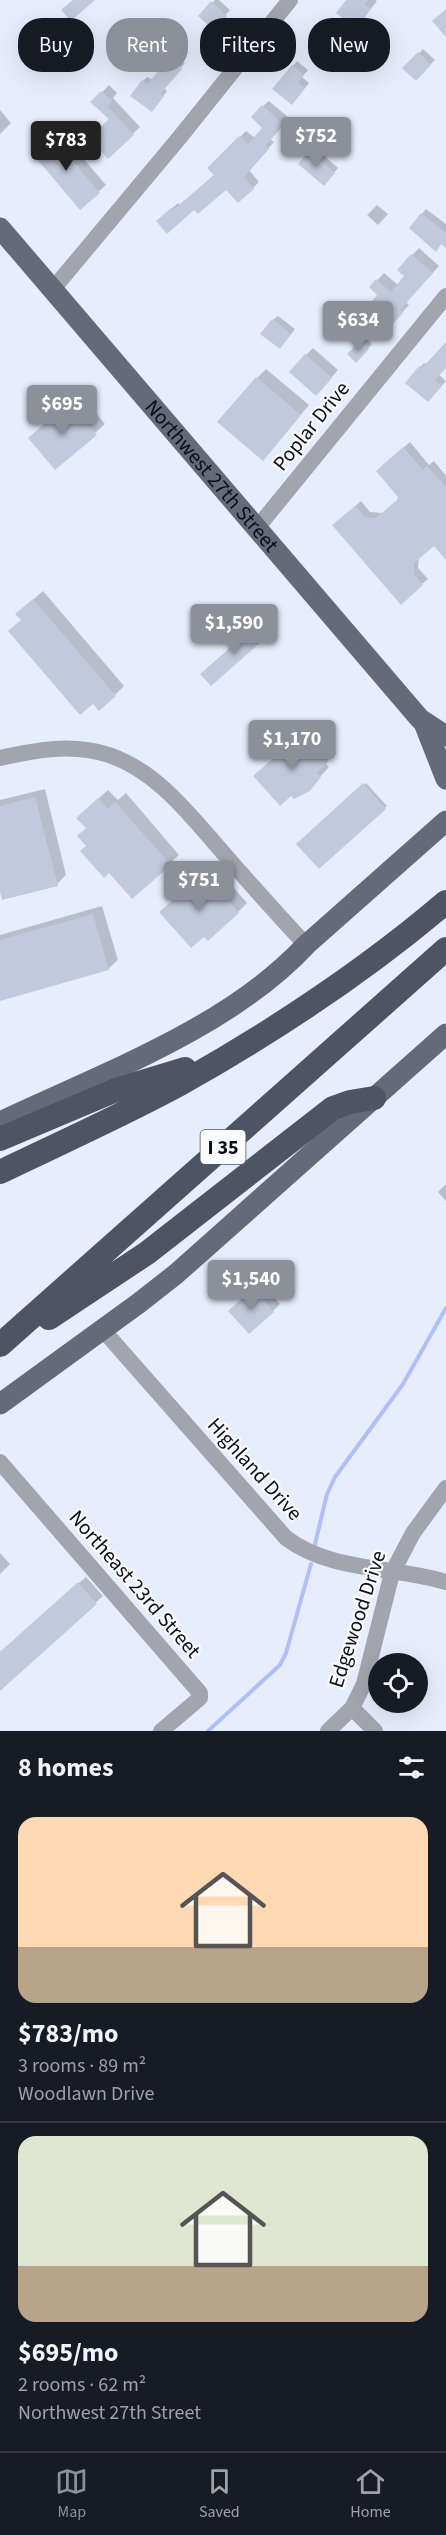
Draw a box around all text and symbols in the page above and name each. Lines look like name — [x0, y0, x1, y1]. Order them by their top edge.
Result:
chip: Buy — [18, 18, 94, 72]
chip: Rent — [106, 18, 188, 72]
chip: Filters — [200, 18, 296, 72]
chip: New — [308, 18, 390, 72]
pin: $752 — [280, 117, 352, 168]
pin: $783 — [30, 121, 102, 172]
text: $752 — [295, 122, 337, 150]
text: $783 — [45, 126, 87, 154]
pin: $634 — [322, 301, 394, 352]
text: $634 — [337, 306, 379, 334]
street label: Poplar Drive — [266, 375, 356, 477]
pin: $695 — [26, 385, 98, 436]
text: $695 — [41, 390, 83, 418]
street label: Northwest 27th Street — [138, 393, 286, 559]
pin: $1,590 — [185, 604, 283, 655]
text: $1,590 — [205, 609, 263, 637]
pin: $1,170 — [243, 720, 341, 771]
text: $1,170 — [263, 725, 321, 753]
pin: $751 — [163, 861, 235, 912]
text: $751 — [178, 866, 220, 894]
road number: I 35 — [200, 1130, 246, 1164]
pin: $1,540 — [202, 1260, 300, 1311]
text: $1,540 — [222, 1265, 280, 1293]
street label: Highland Drive — [200, 1411, 310, 1527]
street label: Northeast 23rd Street — [62, 1503, 208, 1665]
street label: Edgewood Drive — [321, 1547, 393, 1691]
map controls — [368, 1653, 428, 1713]
button: locate — [368, 1653, 428, 1713]
text: 8 homes — [18, 1749, 113, 1786]
icon: filters — [395, 1751, 428, 1784]
icon: home — [169, 1856, 277, 1964]
text: $783/mo — [18, 2015, 118, 2052]
text: 3 rooms · 89 m² — [18, 2052, 146, 2080]
text: Woodlawn Drive — [18, 2080, 154, 2108]
icon: home — [169, 2175, 277, 2283]
text: $695/mo — [18, 2334, 118, 2371]
text: 2 rooms · 62 m² — [18, 2371, 146, 2399]
text: Northwest 27th Street — [18, 2399, 201, 2427]
tab: Map — [55, 2465, 88, 2523]
tab: Saved — [199, 2465, 240, 2523]
tab: Home — [350, 2465, 391, 2523]

